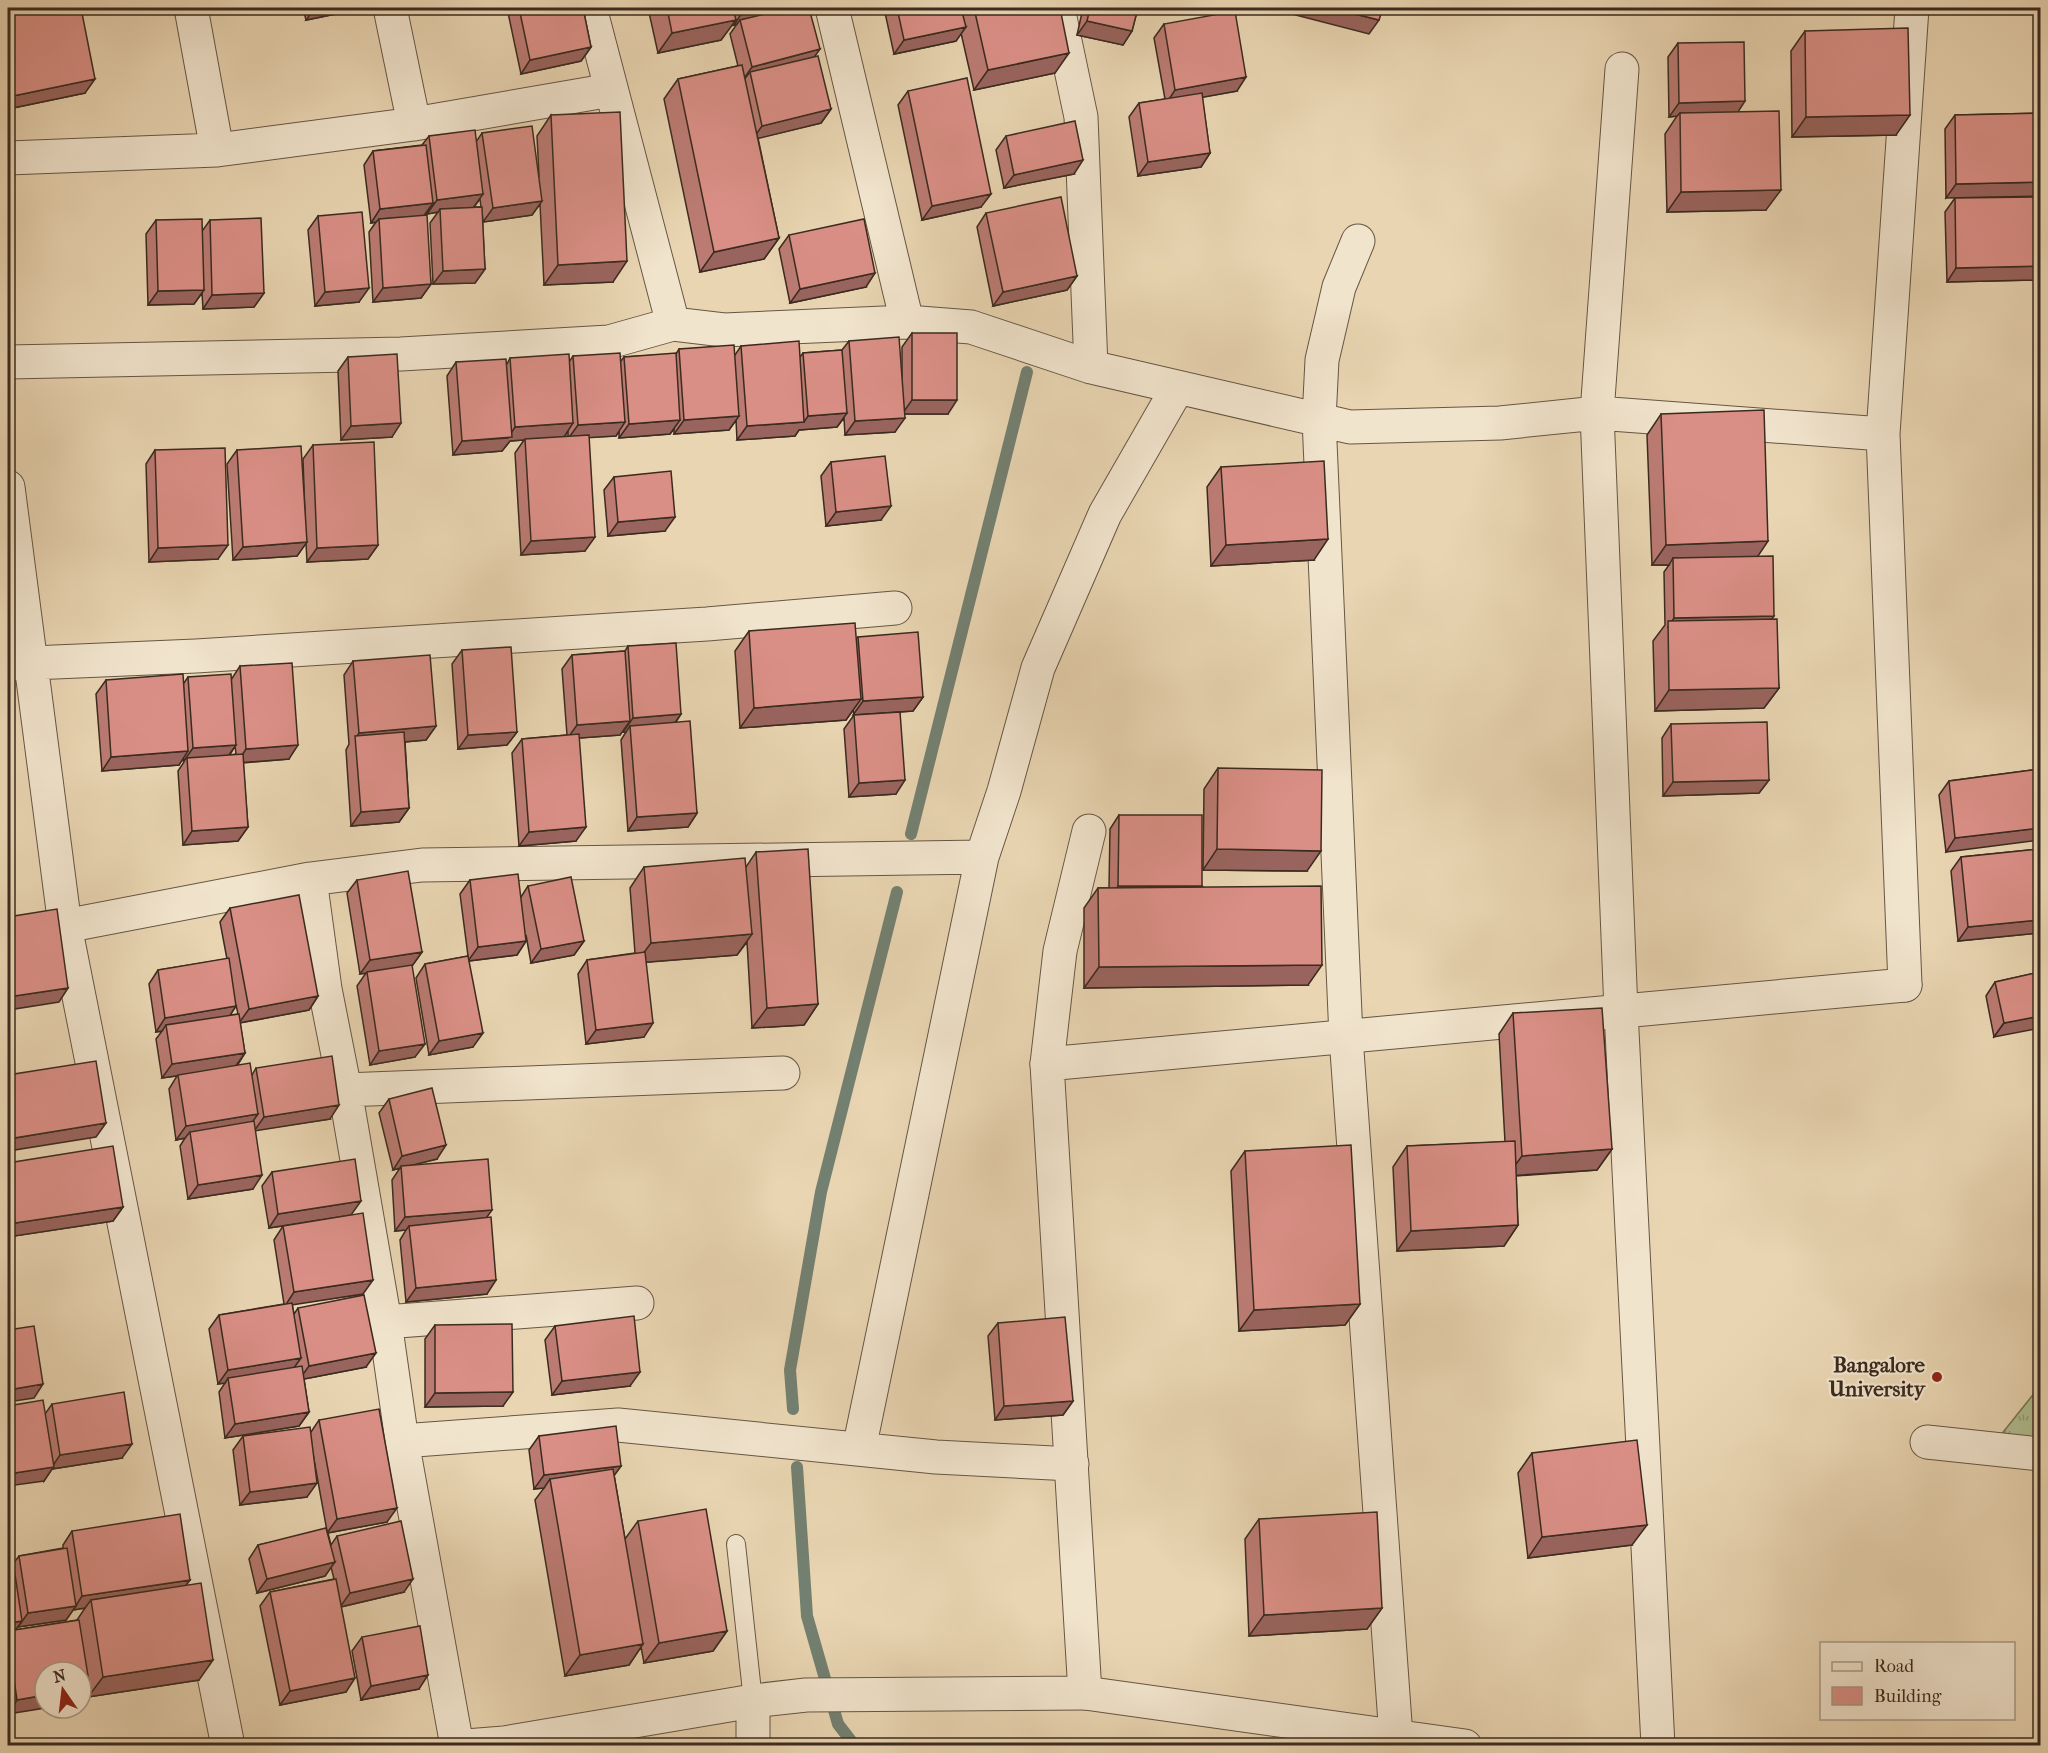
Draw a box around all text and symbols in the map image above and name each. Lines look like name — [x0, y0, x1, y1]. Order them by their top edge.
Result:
place label: Bangalore University — [1828, 1353, 1927, 1401]
marker: Bangalore University — [1930, 1370, 1944, 1384]
legend — [1820, 1642, 2015, 1720]
text: Road — [1874, 1656, 1914, 1677]
north arrow — [33, 1660, 93, 1720]
text: N — [51, 1665, 69, 1687]
text: Building — [1874, 1686, 1942, 1707]

